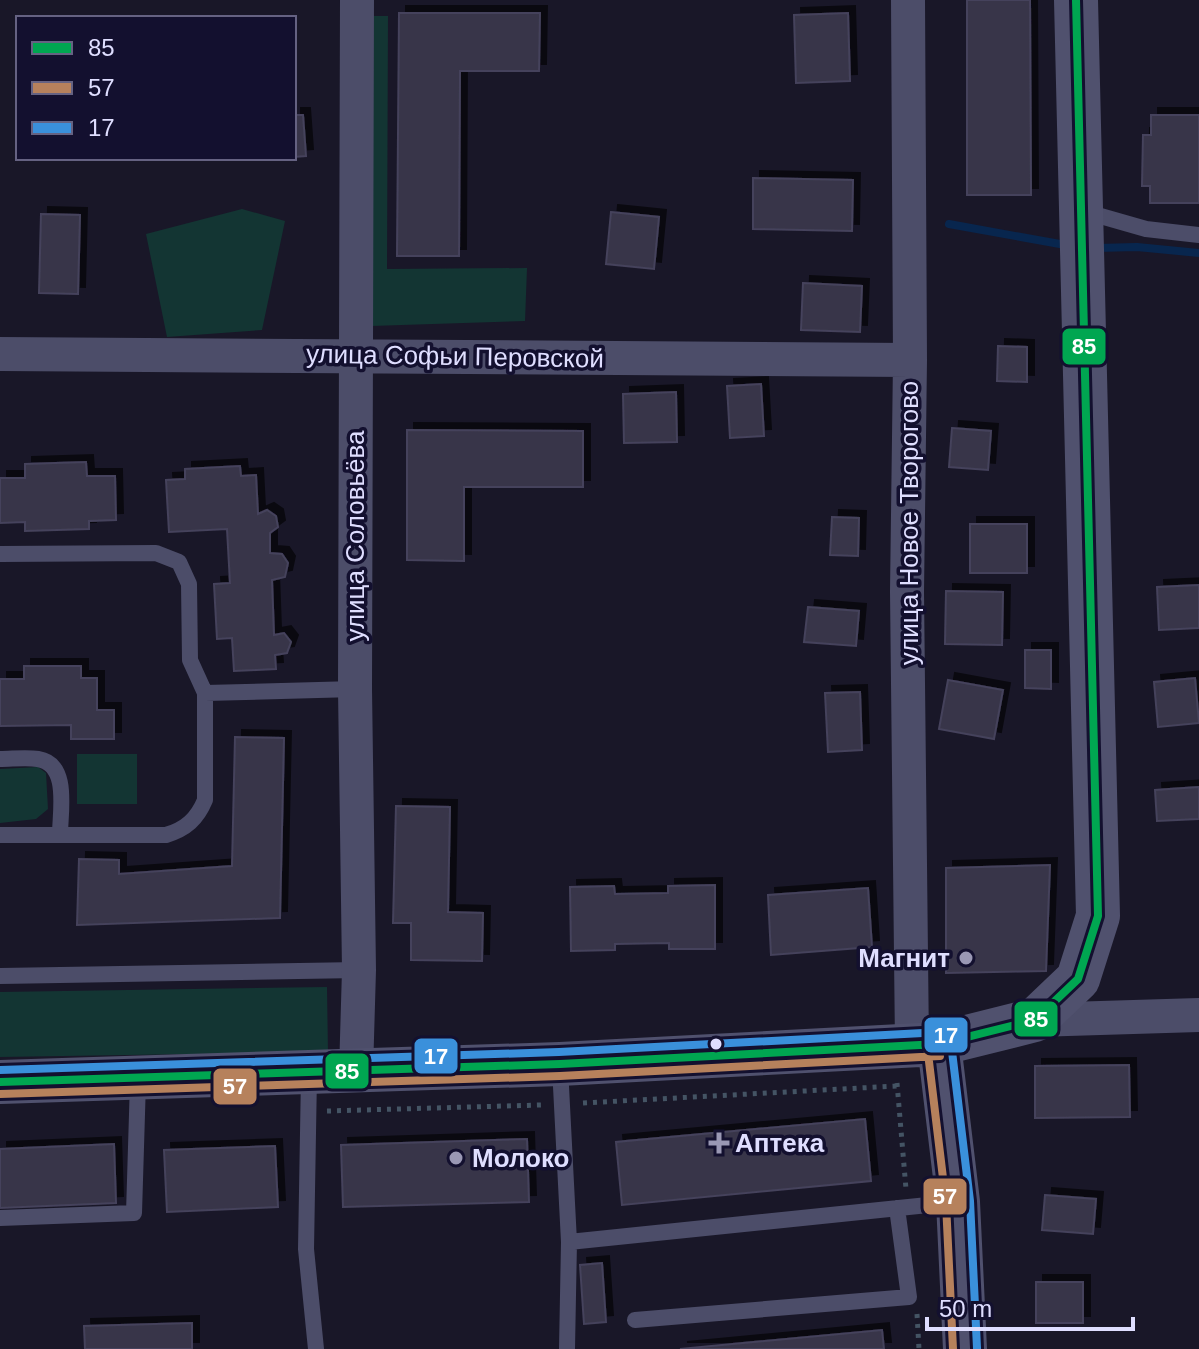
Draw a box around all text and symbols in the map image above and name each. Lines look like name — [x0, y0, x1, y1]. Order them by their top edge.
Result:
legend — [16, 16, 296, 160]
text: 85 — [88, 34, 115, 61]
text: 57 — [88, 74, 115, 101]
text: 17 — [88, 114, 115, 141]
line badge: 85 — [1061, 327, 1107, 366]
text: 85 — [1072, 334, 1096, 359]
street label: улица Софьи Перовской — [306, 338, 604, 374]
street label: улица Новое Творогово — [894, 381, 924, 665]
street label: улица Соловьёва — [340, 430, 370, 642]
place label: Магнит — [858, 943, 950, 973]
marker: Магнит — [957, 949, 975, 967]
line badge: 85 — [1013, 1000, 1059, 1038]
text: 85 — [1024, 1007, 1048, 1032]
line badge: 17 — [923, 1016, 969, 1054]
text: 17 — [934, 1023, 958, 1048]
unlabelled marker — [708, 1036, 724, 1052]
line badge: 17 — [413, 1037, 459, 1075]
text: 17 — [424, 1044, 448, 1069]
line badge: 85 — [324, 1052, 370, 1090]
text: 85 — [335, 1059, 359, 1084]
line badge: 57 — [212, 1067, 258, 1106]
text: 57 — [223, 1074, 247, 1099]
place label: Аптека — [735, 1128, 825, 1158]
marker: Аптека — [710, 1134, 728, 1152]
place label: Молоко — [472, 1143, 570, 1173]
marker: Молоко — [447, 1149, 465, 1167]
line badge: 57 — [922, 1177, 968, 1216]
text: 57 — [933, 1184, 957, 1209]
scale bar — [927, 1281, 1133, 1331]
text: 50 m — [939, 1295, 992, 1322]

